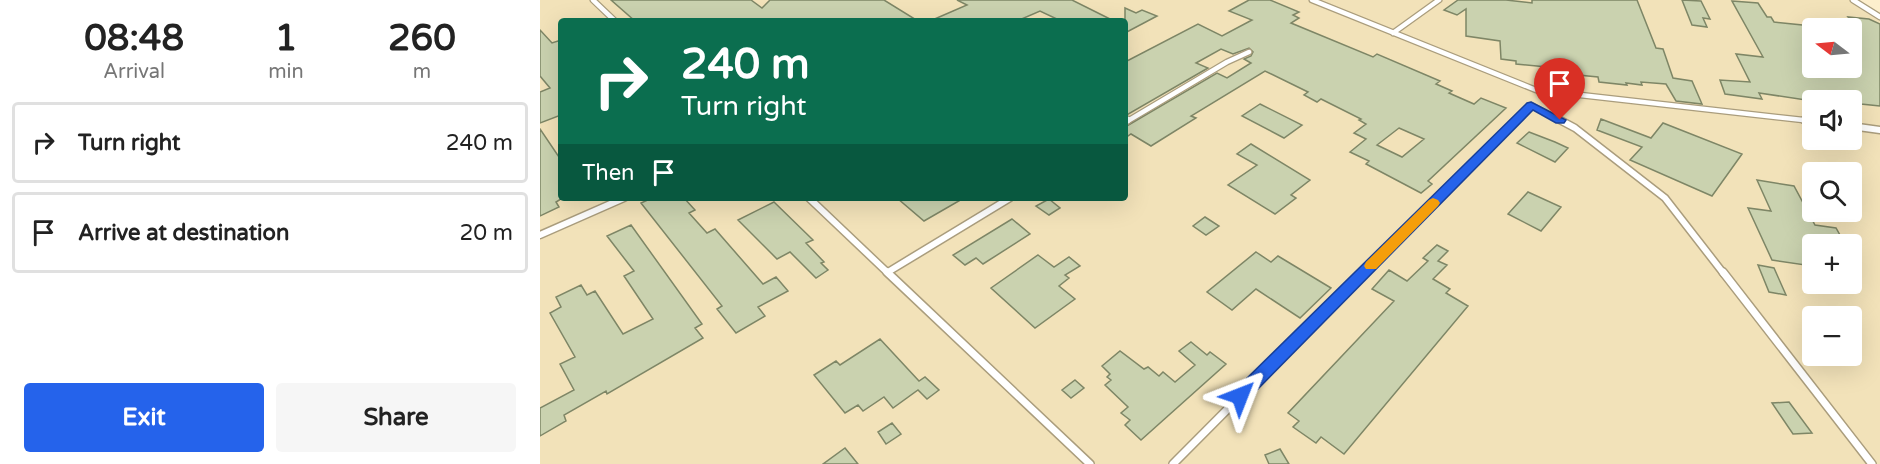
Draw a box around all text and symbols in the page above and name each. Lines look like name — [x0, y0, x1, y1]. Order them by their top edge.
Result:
text: 08:48 — [84, 17, 184, 60]
text: 1 — [275, 17, 297, 60]
text: 260 — [388, 17, 456, 60]
north arrow — [1802, 18, 1862, 78]
map controls — [1802, 18, 1862, 366]
text: 240 m — [681, 39, 810, 90]
icon: right — [582, 42, 660, 120]
pin — [1534, 58, 1585, 120]
text: Arrival — [103, 60, 165, 84]
text: min — [268, 60, 304, 84]
text: m — [413, 60, 431, 84]
icon: arrive — [1543, 67, 1576, 100]
text: Turn right — [681, 90, 807, 123]
button: sound — [1802, 90, 1862, 150]
icon: right — [27, 126, 60, 159]
text: Turn right — [78, 130, 180, 156]
text: 240 m — [446, 130, 513, 156]
icon: arrive — [647, 156, 680, 189]
text: Then — [582, 160, 635, 186]
button: search — [1802, 162, 1862, 222]
icon: arrive — [27, 216, 60, 249]
text: Arrive at destination — [78, 220, 289, 246]
text: 20 m — [459, 220, 513, 246]
button: + — [1802, 234, 1862, 294]
button: − — [1802, 306, 1862, 366]
position arrow — [1208, 364, 1272, 428]
button: Exit — [24, 383, 264, 452]
button: Share — [276, 383, 516, 452]

